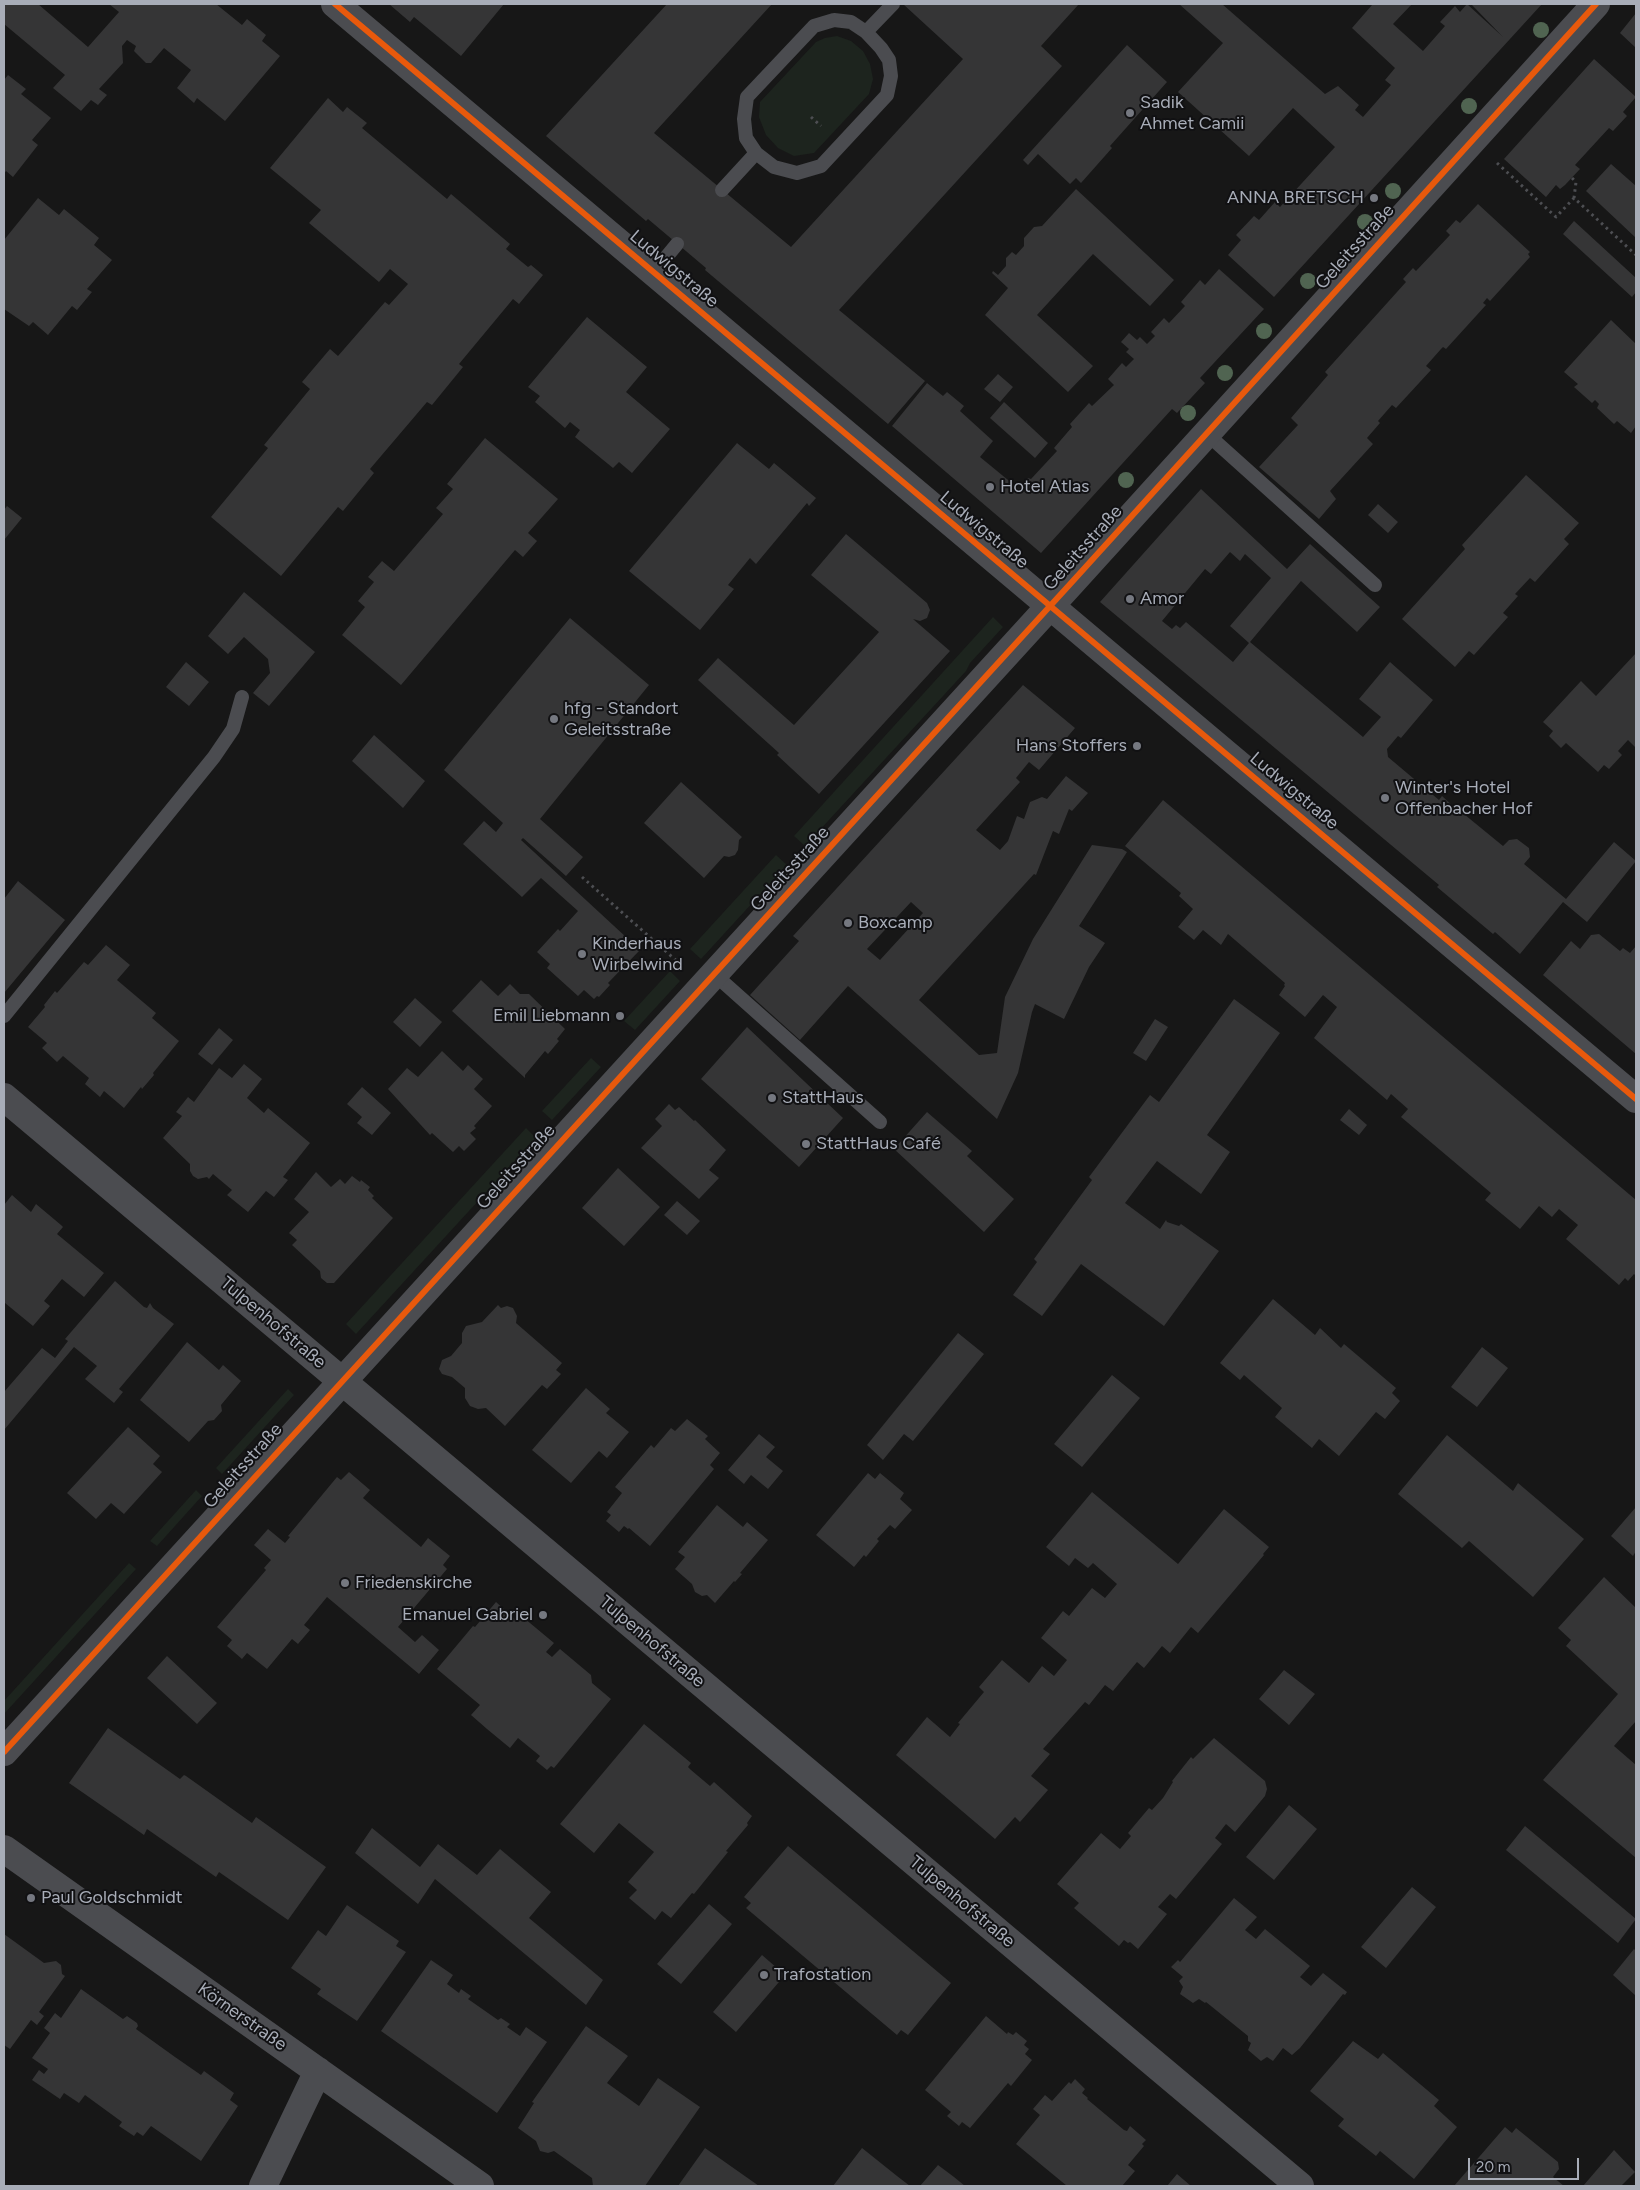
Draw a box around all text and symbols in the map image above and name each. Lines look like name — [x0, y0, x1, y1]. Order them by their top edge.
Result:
place label: Sadik Ahmet Camii — [1140, 92, 1244, 134]
marker: Sadik Ahmet Camii — [1124, 107, 1136, 119]
place label: ANNA BRETSCH — [1227, 187, 1364, 209]
marker: ANNA BRETSCH — [1368, 192, 1380, 204]
street label: Geleitsstraße — [1311, 200, 1399, 294]
street label: Ludwigstraße — [625, 226, 723, 312]
place label: Hotel Atlas — [1000, 476, 1089, 498]
marker: Hotel Atlas — [984, 481, 996, 493]
street label: Ludwigstraße — [935, 487, 1033, 573]
street label: Geleitsstraße — [1039, 501, 1127, 595]
place label: Amor — [1140, 588, 1184, 610]
marker: Amor — [1124, 593, 1136, 605]
place label: hfg - Standort Geleitsstraße — [564, 698, 679, 741]
marker: hfg - Standort Geleitsstraße — [548, 713, 560, 725]
place label: Hans Stoffers — [1016, 735, 1127, 757]
marker: Hans Stoffers — [1131, 740, 1143, 752]
street label: Ludwigstraße — [1245, 748, 1343, 834]
place label: Winter's Hotel Offenbacher Hof — [1395, 777, 1533, 820]
marker: Winter's Hotel Offenbacher Hof — [1379, 792, 1391, 804]
street label: Geleitsstraße — [746, 822, 834, 916]
place label: Boxcamp — [858, 912, 933, 934]
marker: Boxcamp — [842, 917, 854, 929]
place label: Kinderhaus Wirbelwind — [592, 933, 683, 976]
marker: Kinderhaus Wirbelwind — [576, 948, 588, 960]
place label: Emil Liebmann — [493, 1005, 610, 1027]
marker: Emil Liebmann — [614, 1010, 626, 1022]
place label: StattHaus — [782, 1087, 864, 1109]
marker: StattHaus — [766, 1092, 778, 1104]
street label: Geleitsstraße — [472, 1120, 560, 1214]
place label: StattHaus Café — [816, 1133, 941, 1155]
marker: StattHaus Café — [800, 1138, 812, 1150]
street label: Tulpenhofstraße — [216, 1273, 330, 1373]
street label: Geleitsstraße — [199, 1419, 287, 1513]
place label: Friedenskirche — [355, 1572, 472, 1594]
marker: Friedenskirche — [339, 1577, 351, 1589]
street label: Tulpenhofstraße — [595, 1592, 709, 1692]
place label: Emanuel Gabriel — [402, 1604, 533, 1626]
marker: Emanuel Gabriel — [537, 1609, 549, 1621]
street label: Tulpenhofstraße — [905, 1852, 1019, 1952]
place label: Paul Goldschmidt — [41, 1887, 183, 1909]
marker: Paul Goldschmidt — [25, 1892, 37, 1904]
place label: Trafostation — [774, 1964, 871, 1986]
marker: Trafostation — [758, 1969, 770, 1981]
street label: Körnerstraße — [193, 1978, 291, 2056]
scale bar — [1470, 2148, 1581, 2180]
text: 20 m — [1476, 2158, 1510, 2176]

